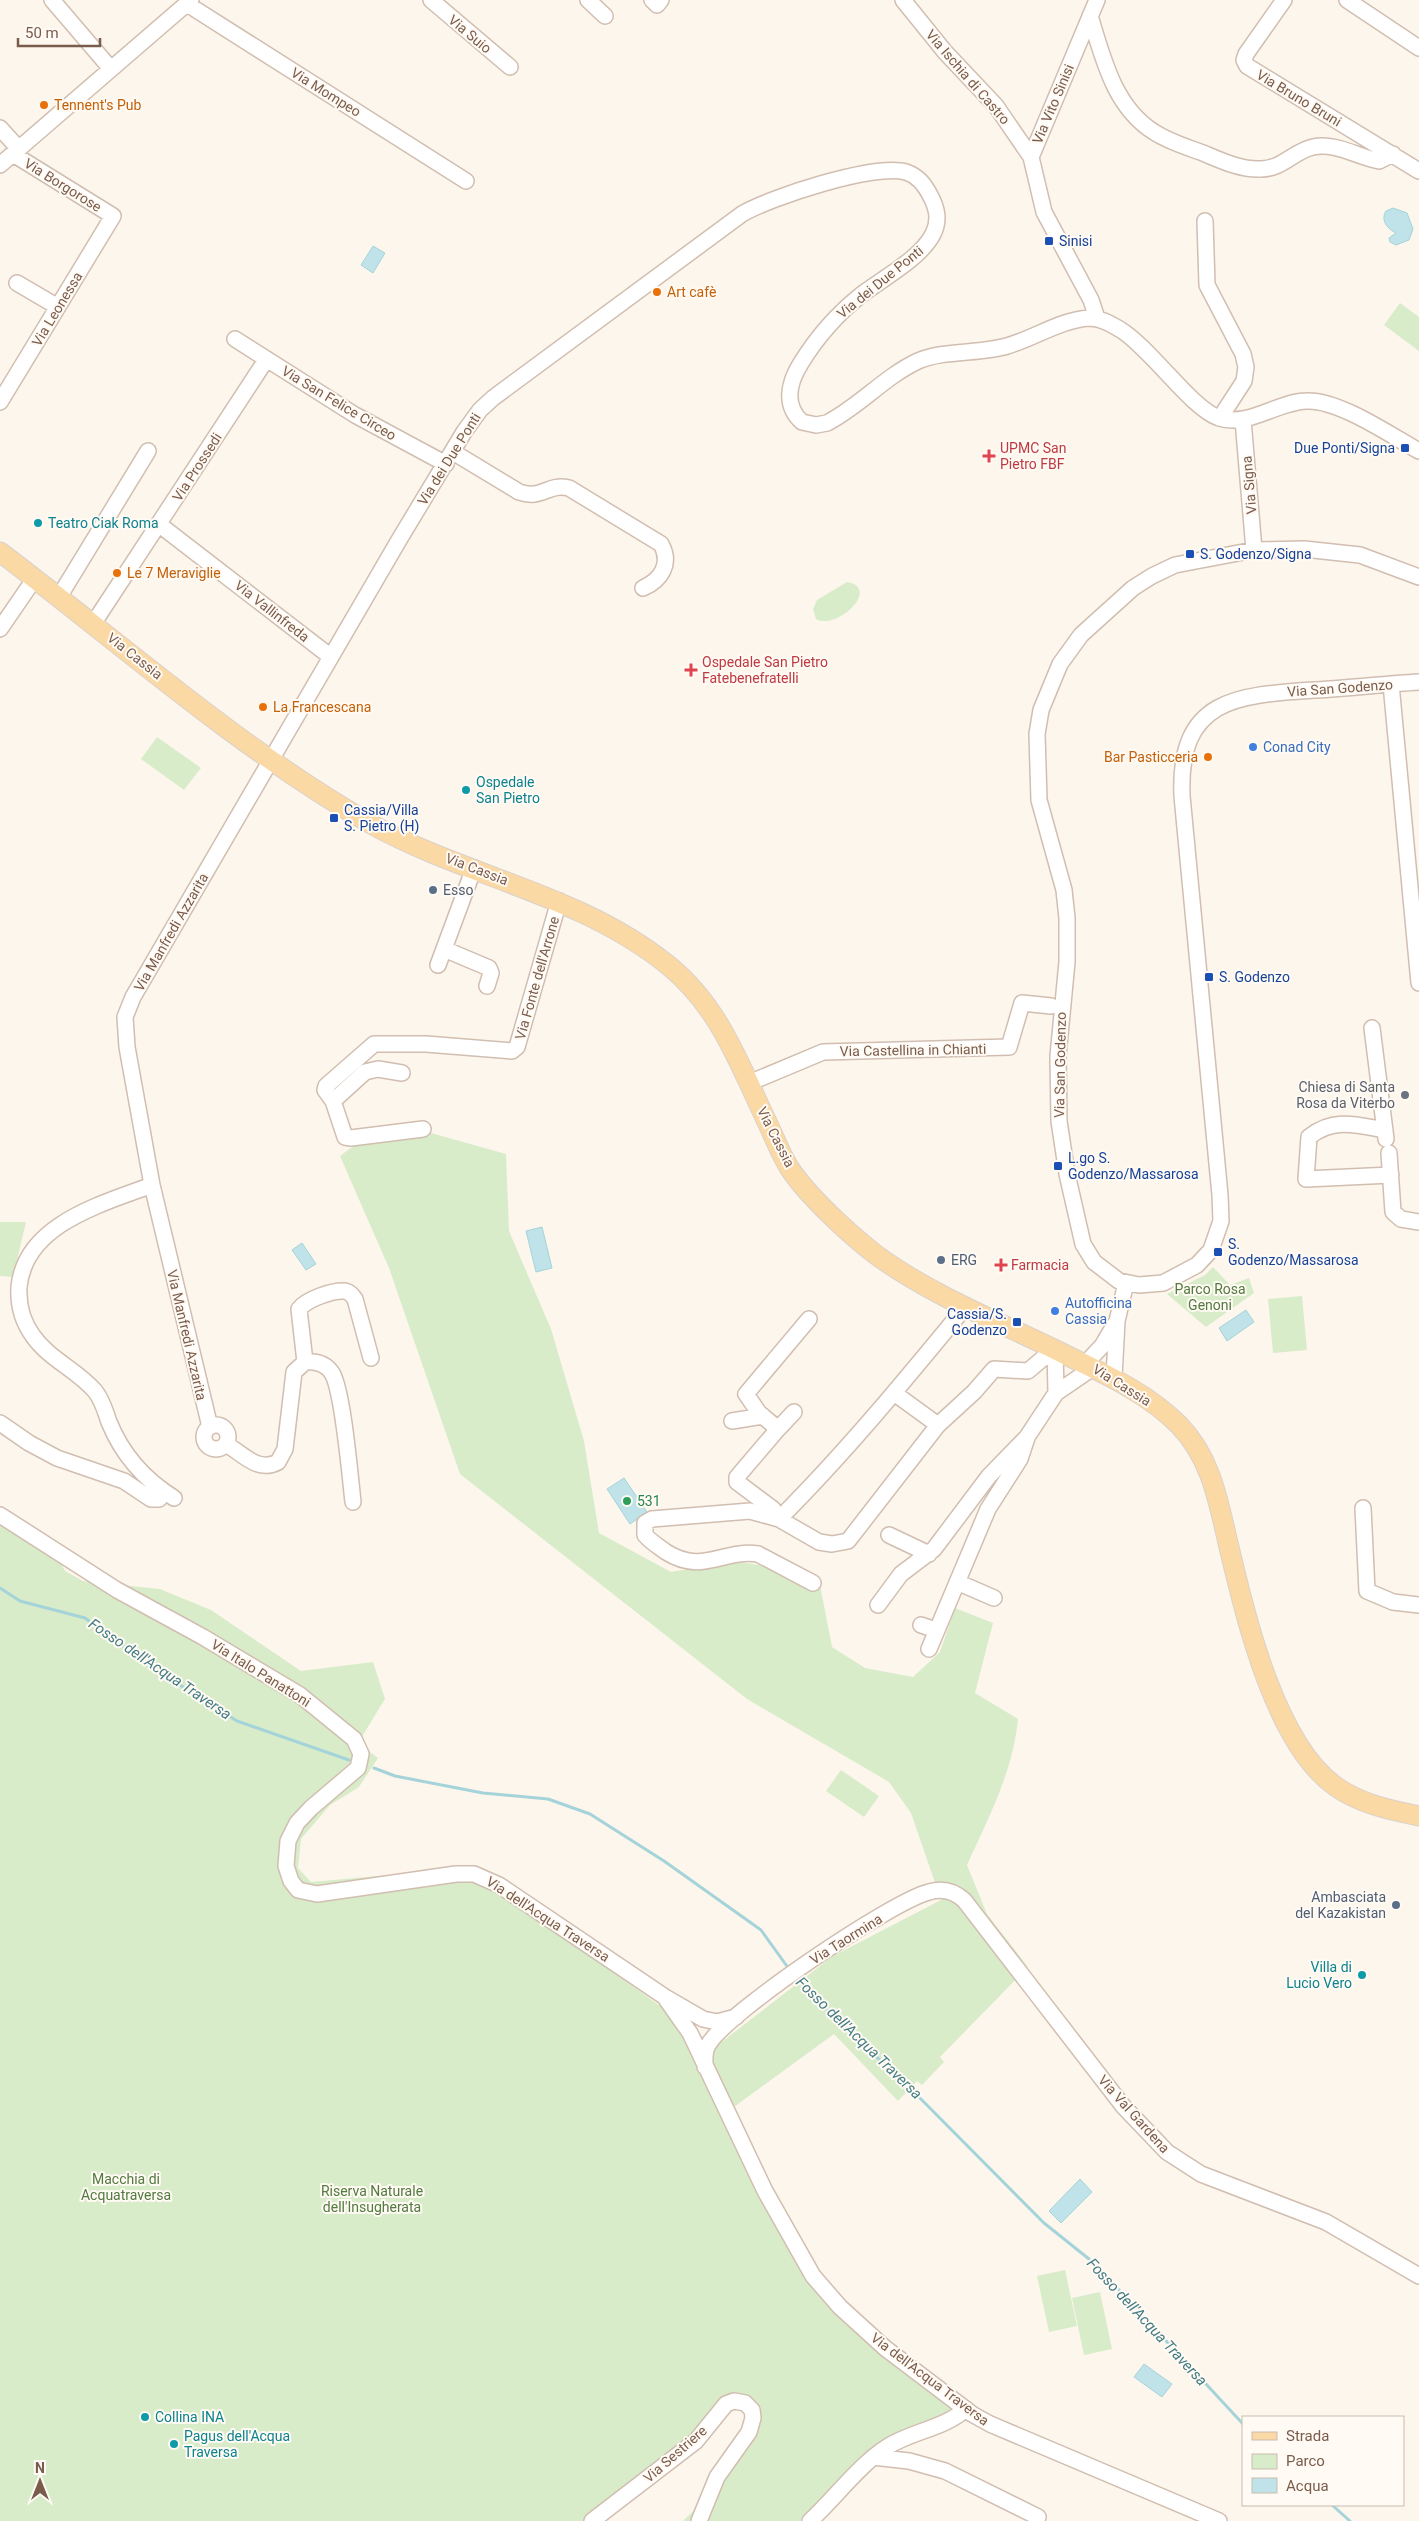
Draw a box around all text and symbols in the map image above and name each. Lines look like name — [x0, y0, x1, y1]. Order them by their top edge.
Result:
street label: Via Suio — [445, 12, 495, 56]
scale bar — [18, 15, 100, 47]
text: 50 m — [25, 24, 59, 42]
street label: Via Ischia di Castro — [923, 27, 1013, 127]
street label: Via Vito Sinisi — [1029, 62, 1077, 146]
street label: Via Mompeo — [288, 64, 364, 120]
street label: Via Bruno Bruni — [1254, 66, 1344, 130]
place label: Tennent's Pub — [54, 97, 141, 113]
marker: Tennent's Pub — [38, 99, 50, 111]
street label: Via Borgorose — [22, 155, 104, 215]
place label: Sinisi — [1059, 233, 1092, 249]
marker: Sinisi — [1043, 235, 1055, 247]
street label: Via dei Due Ponti — [834, 242, 926, 322]
street label: Via Leonessa — [29, 269, 85, 349]
place label: Art cafè — [667, 284, 716, 300]
marker: Art cafè — [651, 286, 663, 298]
street label: Via San Felice Circeo — [279, 363, 399, 443]
street label: Via dei Due Ponti — [414, 410, 484, 508]
street label: Via Prossedi — [169, 430, 225, 504]
place label: UPMC San Pietro FBF — [1000, 440, 1066, 472]
place label: Due Ponti/Signa — [1294, 440, 1395, 456]
marker: Due Ponti/Signa — [1399, 442, 1411, 454]
marker: UPMC San Pietro FBF — [982, 449, 996, 463]
street label: Via Signa — [1238, 455, 1260, 515]
place label: Teatro Ciak Roma — [48, 515, 159, 531]
marker: Teatro Ciak Roma — [32, 517, 44, 529]
place label: S. Godenzo/Signa — [1200, 546, 1312, 562]
marker: S. Godenzo/Signa — [1184, 548, 1196, 560]
place label: Le 7 Meraviglie — [127, 565, 221, 581]
marker: Le 7 Meraviglie — [111, 567, 123, 579]
street label: Via Vallinfreda — [232, 577, 312, 645]
street label: Via Cassia — [104, 629, 166, 683]
place label: Ospedale San Pietro Fatebenefratelli — [702, 654, 828, 686]
marker: Ospedale San Pietro Fatebenefratelli — [684, 663, 698, 677]
street label: Via San Godenzo — [1287, 676, 1393, 700]
place label: La Francescana — [273, 699, 371, 715]
marker: La Francescana — [257, 701, 269, 713]
place label: Conad City — [1263, 739, 1331, 755]
marker: Conad City — [1247, 741, 1259, 753]
place label: Bar Pasticceria — [1104, 749, 1198, 765]
marker: Bar Pasticceria — [1202, 751, 1214, 763]
place label: Ospedale San Pietro — [476, 774, 540, 806]
marker: Ospedale San Pietro — [460, 784, 472, 796]
place label: Cassia/Villa S. Pietro (H) — [344, 802, 419, 835]
marker: Cassia/Villa S. Pietro (H) — [328, 812, 340, 824]
street label: Via Cassia — [444, 850, 510, 888]
street label: Via Manfredi Azzarita — [131, 870, 211, 994]
place label: Esso — [443, 882, 473, 898]
marker: Esso — [427, 884, 439, 896]
street label: Via Fonte dell'Arrone — [512, 914, 562, 1042]
place label: S. Godenzo — [1219, 969, 1290, 985]
marker: S. Godenzo — [1203, 971, 1215, 983]
street label: Via San Godenzo — [1051, 1012, 1069, 1118]
street label: Via Castellina in Chianti — [840, 1041, 986, 1059]
place label: Chiesa di Santa Rosa da Viterbo — [1296, 1079, 1395, 1111]
marker: Chiesa di Santa Rosa da Viterbo — [1399, 1089, 1411, 1101]
street label: Via Cassia — [754, 1104, 798, 1170]
place label: L.go S. Godenzo/Massarosa — [1068, 1150, 1199, 1182]
marker: L.go S. Godenzo/Massarosa — [1052, 1160, 1064, 1172]
place label: S. Godenzo/Massarosa — [1228, 1236, 1359, 1268]
marker: S. Godenzo/Massarosa — [1212, 1246, 1224, 1258]
place label: ERG — [951, 1252, 977, 1268]
marker: ERG — [935, 1254, 947, 1266]
place label: Farmacia — [1011, 1257, 1069, 1273]
marker: Farmacia — [995, 1259, 1007, 1271]
street label: Via Manfredi Azzarita — [164, 1268, 210, 1402]
park label: Parco Rosa Genoni — [1174, 1281, 1246, 1313]
place label: Autofficina Cassia — [1065, 1295, 1132, 1327]
marker: Autofficina Cassia — [1049, 1305, 1061, 1317]
place label: Cassia/S. Godenzo — [947, 1306, 1007, 1338]
marker: Cassia/S. Godenzo — [1011, 1316, 1023, 1328]
street label: Via Cassia — [1090, 1361, 1154, 1409]
place label: 531 — [637, 1493, 661, 1509]
marker: 531 — [621, 1495, 633, 1507]
water label: Fosso dell'Acqua Traversa — [85, 1615, 235, 1724]
street label: Via Italo Panattoni — [208, 1636, 314, 1710]
street label: Via dell'Acqua Traversa — [483, 1873, 613, 1965]
place label: Ambasciata del Kazakistan — [1295, 1889, 1386, 1921]
marker: Ambasciata del Kazakistan — [1390, 1899, 1402, 1911]
street label: Via Taormina — [807, 1910, 885, 1968]
place label: Villa di Lucio Vero — [1286, 1959, 1352, 1991]
marker: Villa di Lucio Vero — [1356, 1969, 1368, 1981]
water label: Fosso dell'Acqua Traversa — [792, 1973, 926, 2103]
street label: Via Val Gardena — [1095, 2072, 1173, 2156]
park label: Macchia di Acquatraversa — [81, 2171, 171, 2203]
park label: Riserva Naturale dell'Insugherata — [321, 2183, 423, 2215]
water label: Fosso dell'Acqua Traversa — [1083, 2254, 1211, 2390]
street label: Via dell'Acqua Traversa — [868, 2329, 992, 2429]
place label: Collina INA — [155, 2409, 224, 2425]
marker: Collina INA — [139, 2411, 151, 2423]
legend — [1242, 2416, 1404, 2506]
street label: Via Sestriere — [640, 2422, 710, 2486]
text: Strada — [1286, 2427, 1329, 2445]
place label: Pagus dell'Acqua Traversa — [184, 2428, 290, 2460]
marker: Pagus dell'Acqua Traversa — [168, 2438, 180, 2450]
text: Parco — [1286, 2452, 1325, 2470]
north arrow — [15, 2456, 65, 2506]
text: N — [35, 2460, 45, 2476]
text: Acqua — [1286, 2477, 1329, 2495]

